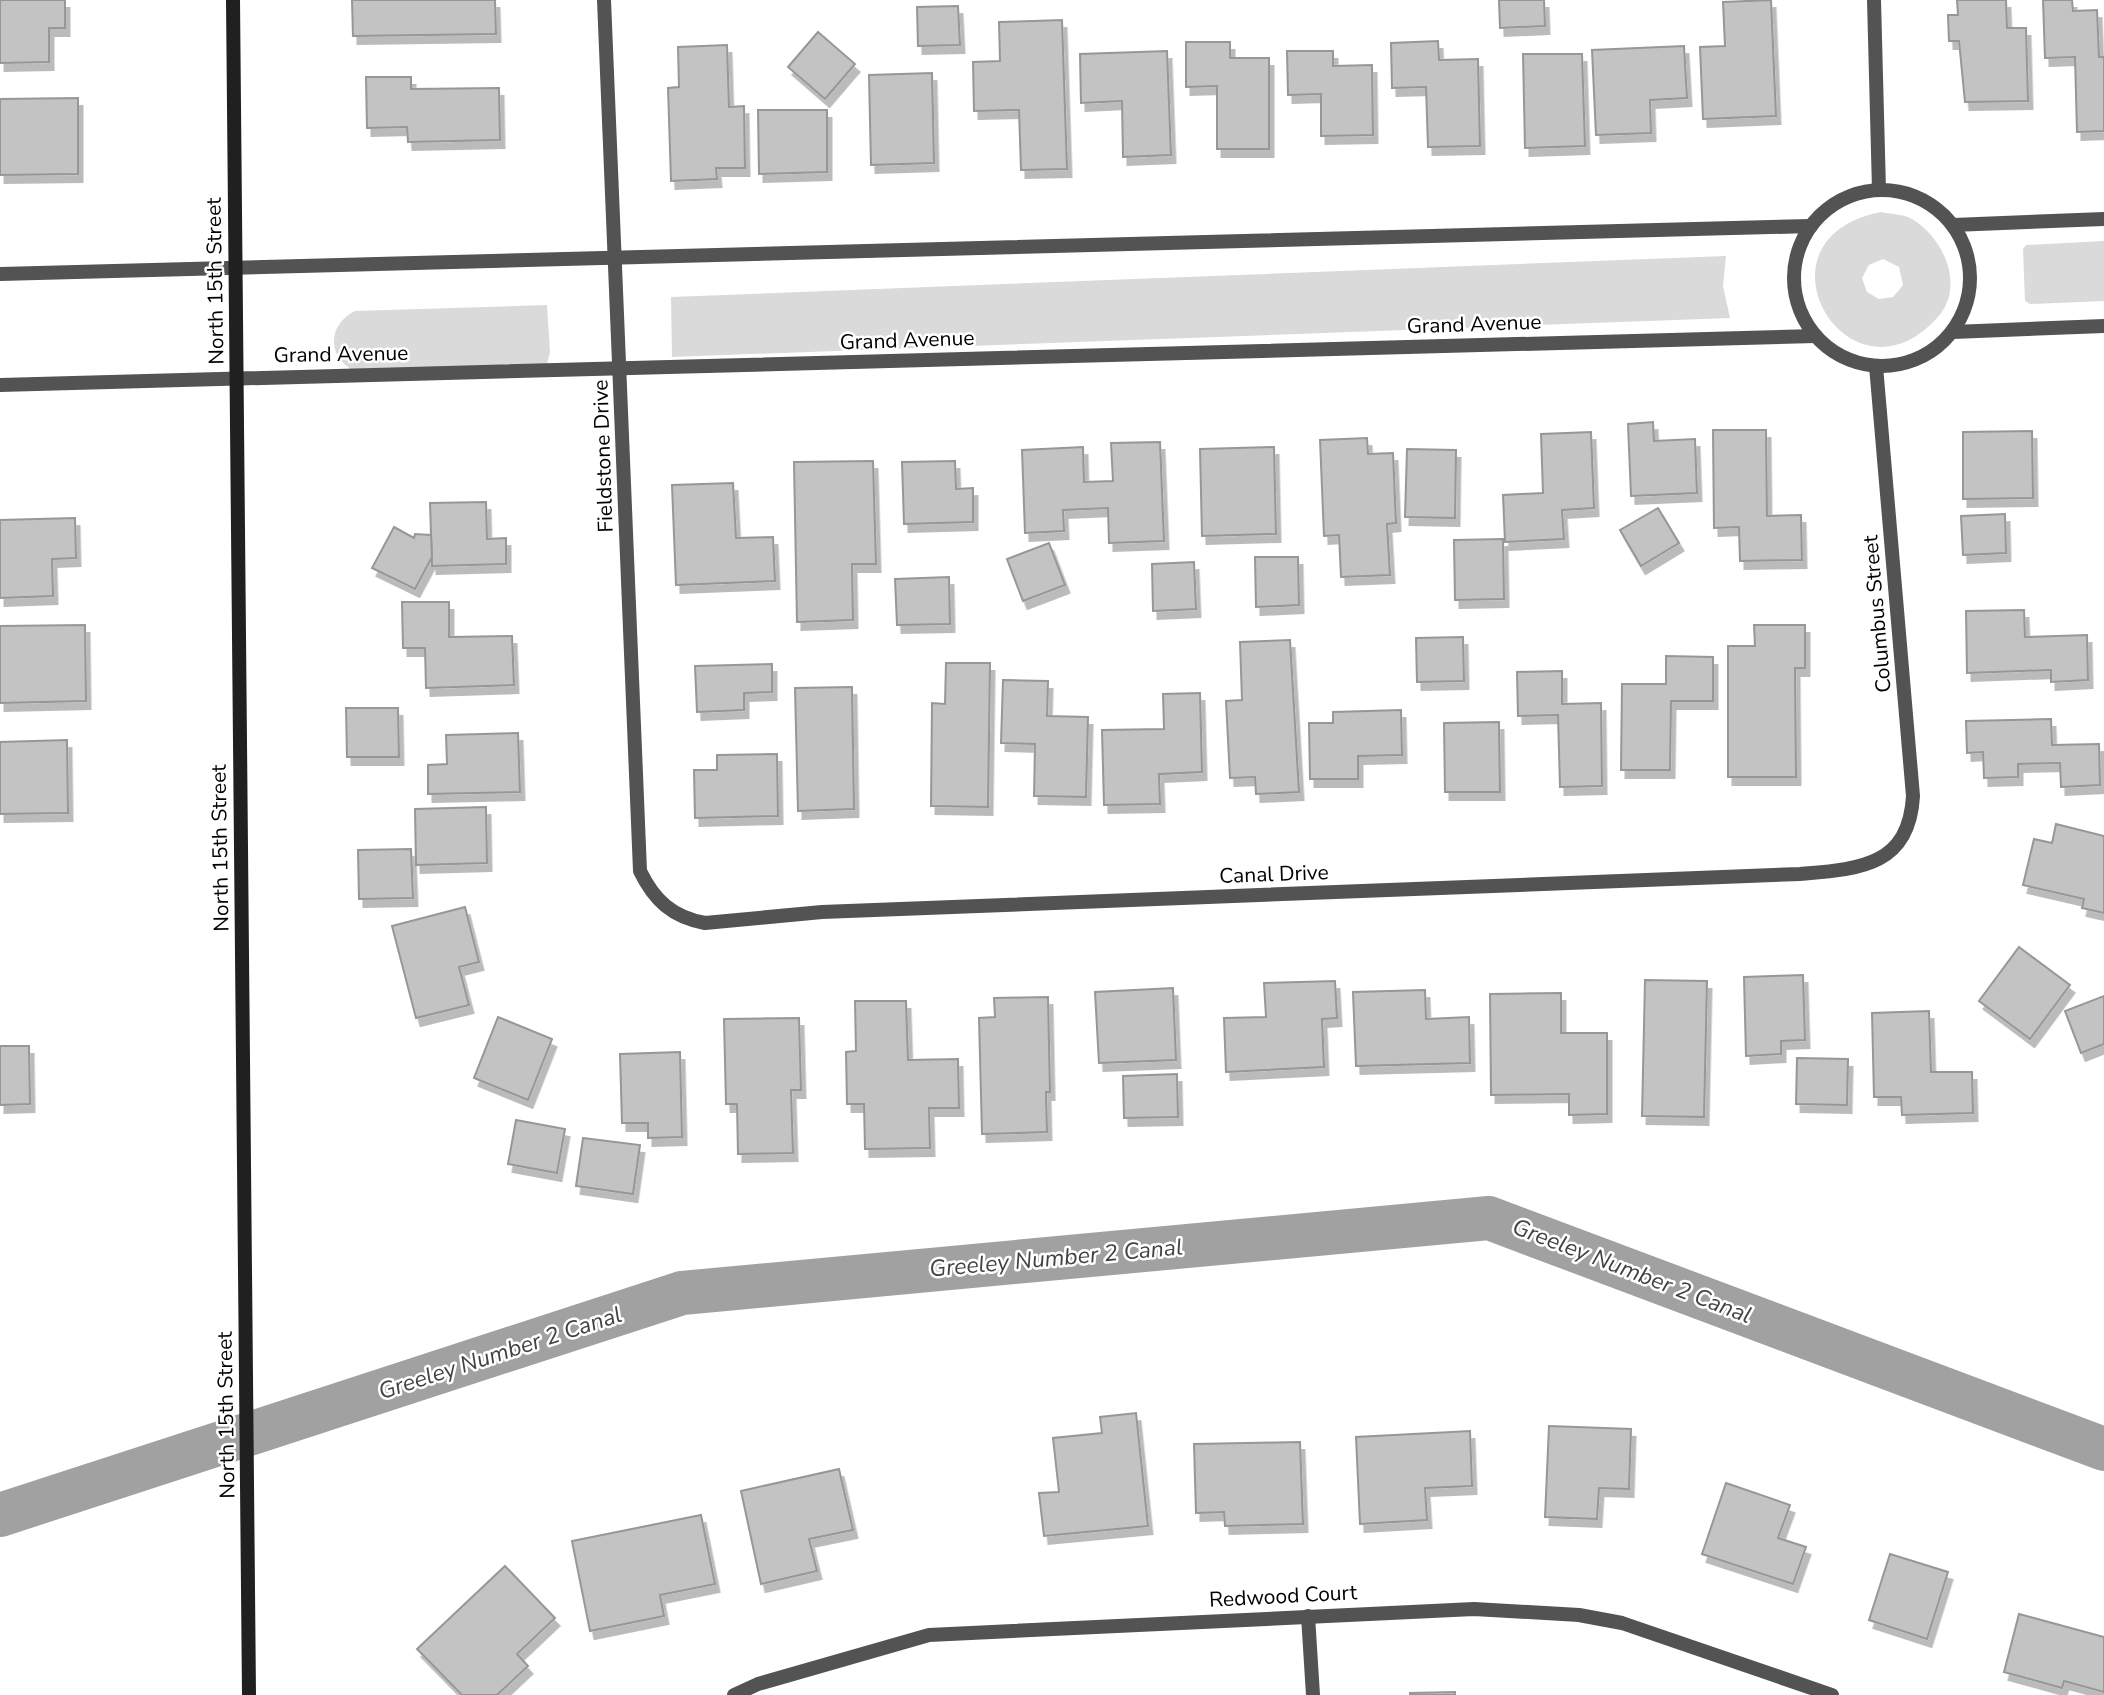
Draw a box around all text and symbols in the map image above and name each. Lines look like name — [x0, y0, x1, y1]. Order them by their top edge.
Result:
street label: North 15th Street — [200, 197, 230, 365]
street label: Grand Avenue — [1406, 308, 1542, 340]
street label: Grand Avenue — [839, 324, 975, 356]
street label: Grand Avenue — [273, 339, 409, 369]
street label: Fieldstone Drive — [586, 379, 620, 533]
street label: Columbus Street — [1856, 534, 1898, 694]
street label: North 15th Street — [205, 764, 235, 932]
street label: Canal Drive — [1219, 858, 1329, 890]
water label: Greeley Number 2 Canal — [1508, 1211, 1756, 1331]
water label: Greeley Number 2 Canal — [928, 1231, 1184, 1285]
water label: Greeley Number 2 Canal — [374, 1299, 626, 1407]
street label: North 15th Street — [211, 1331, 241, 1499]
street label: Redwood Court — [1208, 1578, 1358, 1614]

